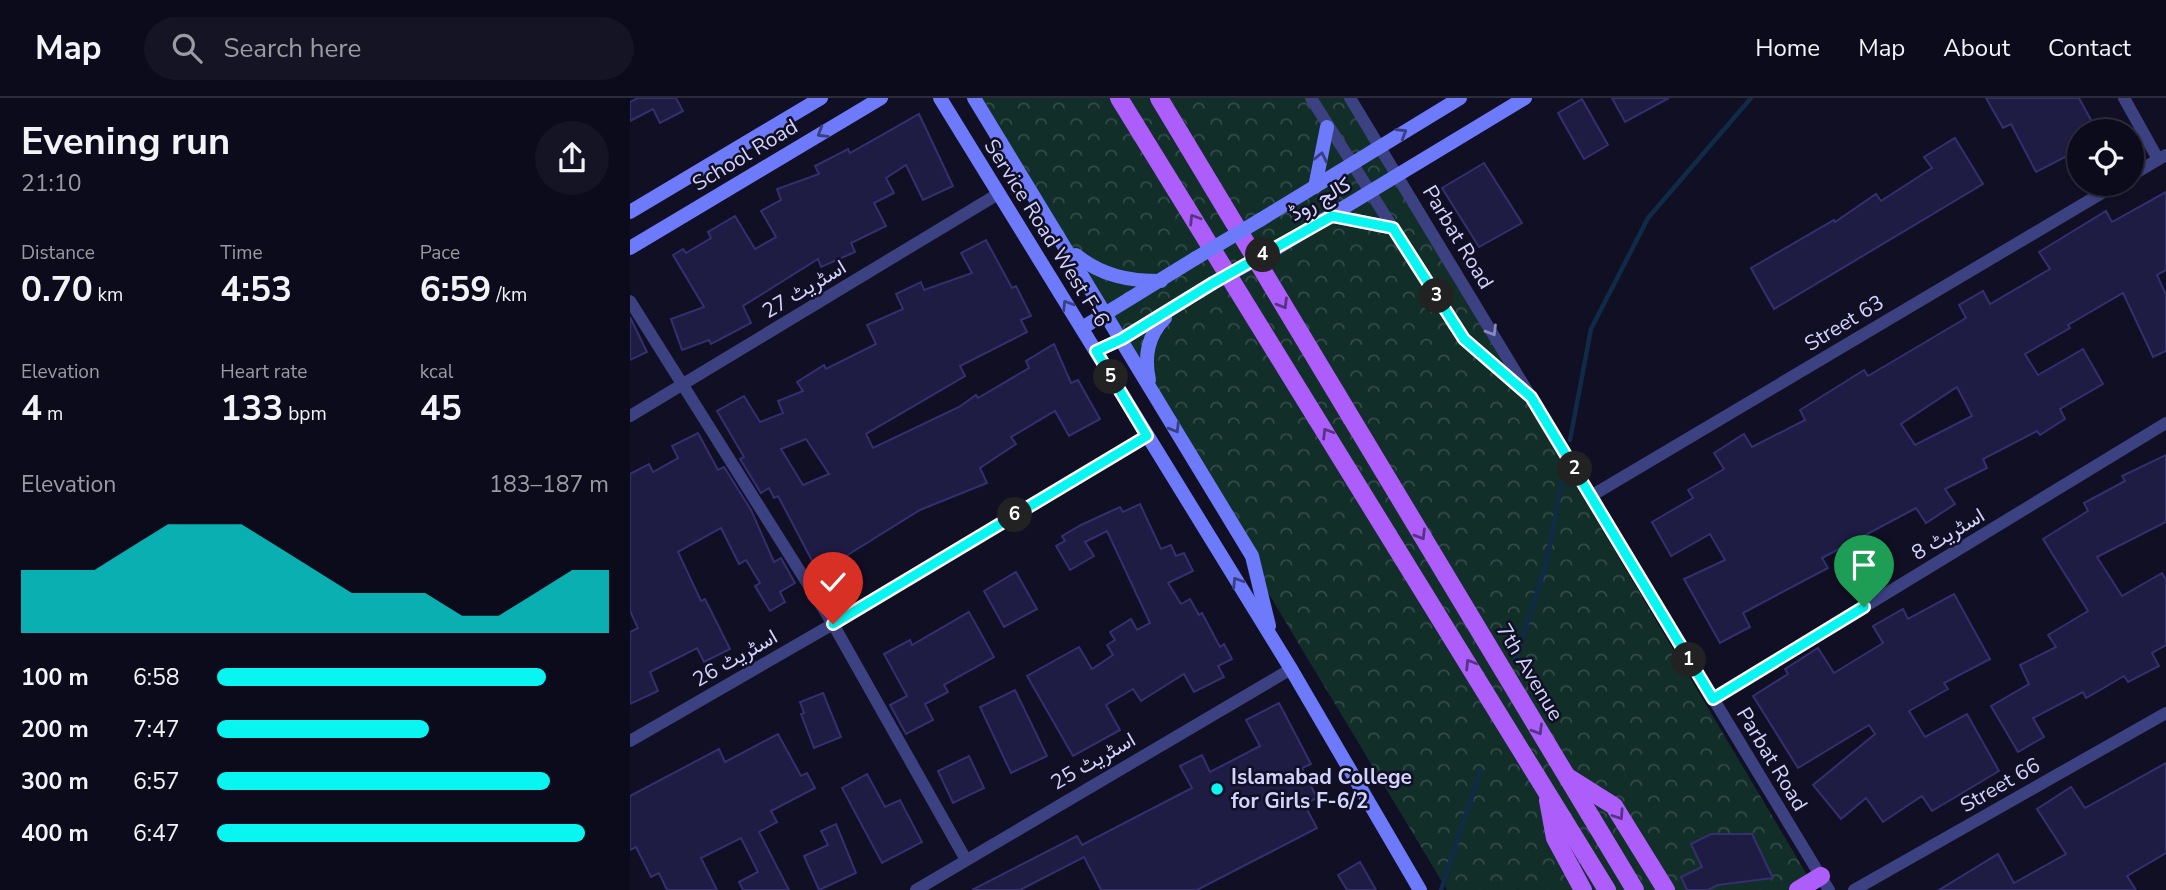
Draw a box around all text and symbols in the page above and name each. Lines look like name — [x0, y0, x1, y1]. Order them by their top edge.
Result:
search box — [144, 17, 634, 80]
text: Map — [35, 26, 102, 71]
icon: search — [168, 29, 206, 67]
text: Search here — [224, 31, 361, 66]
text: Home — [1755, 32, 1820, 64]
text: Map — [1858, 32, 1905, 64]
text: About — [1943, 32, 2010, 64]
text: Contact — [2048, 32, 2131, 64]
street label: School Road — [687, 113, 803, 197]
text: Evening run — [21, 116, 230, 167]
map controls — [2067, 119, 2144, 196]
button: locate — [2067, 119, 2144, 196]
button: share — [535, 121, 609, 195]
one-way arrow — [817, 125, 830, 138]
one-way arrow — [1395, 129, 1408, 142]
street label: Service Road West F-6 — [978, 134, 1116, 332]
one-way arrow — [1312, 151, 1327, 163]
text: 21:10 — [21, 168, 81, 199]
street label: کالج روڈ — [1284, 170, 1356, 228]
street label: Parbat Road — [1416, 180, 1500, 294]
one-way arrow — [1190, 214, 1203, 227]
pin: 4 — [1246, 238, 1280, 272]
text: Distance — [21, 240, 95, 266]
text: Time — [220, 240, 263, 266]
text: Pace — [420, 240, 460, 266]
text: 4 — [1257, 241, 1268, 267]
street label: اسٹریٹ 27 — [757, 253, 851, 325]
text: 0.70 — [21, 266, 93, 313]
text: 4:53 — [220, 266, 292, 313]
text: 6:59 — [420, 266, 491, 313]
pin: 3 — [1420, 278, 1454, 314]
text: km — [93, 282, 123, 308]
text: /km — [491, 282, 527, 308]
text: 3 — [1431, 282, 1442, 308]
street label: Street 63 — [1799, 288, 1889, 358]
one-way arrow — [1274, 296, 1287, 309]
one-way arrow — [1063, 299, 1076, 312]
one-way arrow — [1483, 323, 1496, 336]
text: Elevation — [21, 359, 100, 385]
text: Heart rate — [220, 359, 307, 385]
text: kcal — [420, 359, 453, 385]
pin: 5 — [1093, 360, 1128, 394]
text: 5 — [1105, 363, 1116, 389]
text: 4 — [21, 385, 42, 432]
text: 133 — [220, 385, 283, 432]
text: 45 — [420, 385, 462, 432]
text: m — [42, 401, 63, 427]
text: bpm — [283, 401, 327, 427]
one-way arrow — [1167, 421, 1180, 434]
one-way arrow — [1322, 428, 1335, 441]
pin: 2 — [1558, 452, 1592, 486]
text: 2 — [1569, 455, 1580, 481]
text: Elevation — [21, 469, 116, 500]
text: 183–187 m — [489, 469, 609, 500]
pin: 6 — [998, 498, 1032, 532]
text: 6 — [1009, 501, 1020, 527]
street label: اسٹریٹ 8 — [1906, 501, 1990, 567]
one-way arrow — [1413, 528, 1426, 541]
pin — [1834, 535, 1894, 607]
icon: arrive — [1845, 546, 1883, 584]
pin — [803, 552, 863, 624]
icon: check — [814, 563, 852, 601]
one-way arrow — [1232, 577, 1245, 590]
street label: 7th Avenue — [1490, 618, 1570, 726]
street label: اسٹریٹ 26 — [688, 623, 782, 693]
pin: 1 — [1672, 642, 1706, 678]
text: 1 — [1683, 646, 1694, 672]
one-way arrow — [1465, 659, 1478, 672]
text: 100 m — [21, 662, 89, 693]
text: 6:58 — [133, 662, 180, 693]
street label: Parbat Road — [1730, 702, 1814, 816]
text: 200 m — [21, 714, 89, 745]
text: 7:47 — [133, 714, 180, 745]
one-way arrow — [1530, 723, 1543, 736]
street label: اسٹریٹ 25 — [1046, 726, 1140, 796]
street label: Street 66 — [1955, 751, 2045, 819]
place label: Islamabad College for Girls F-6/2 — [1231, 763, 1412, 815]
text: 300 m — [21, 766, 89, 797]
text: 6:57 — [133, 766, 180, 797]
marker: Islamabad College for Girls F-6/2 — [1209, 781, 1225, 797]
one-way arrow — [1611, 807, 1623, 820]
text: 400 m — [21, 818, 89, 849]
text: 6:47 — [133, 818, 180, 849]

